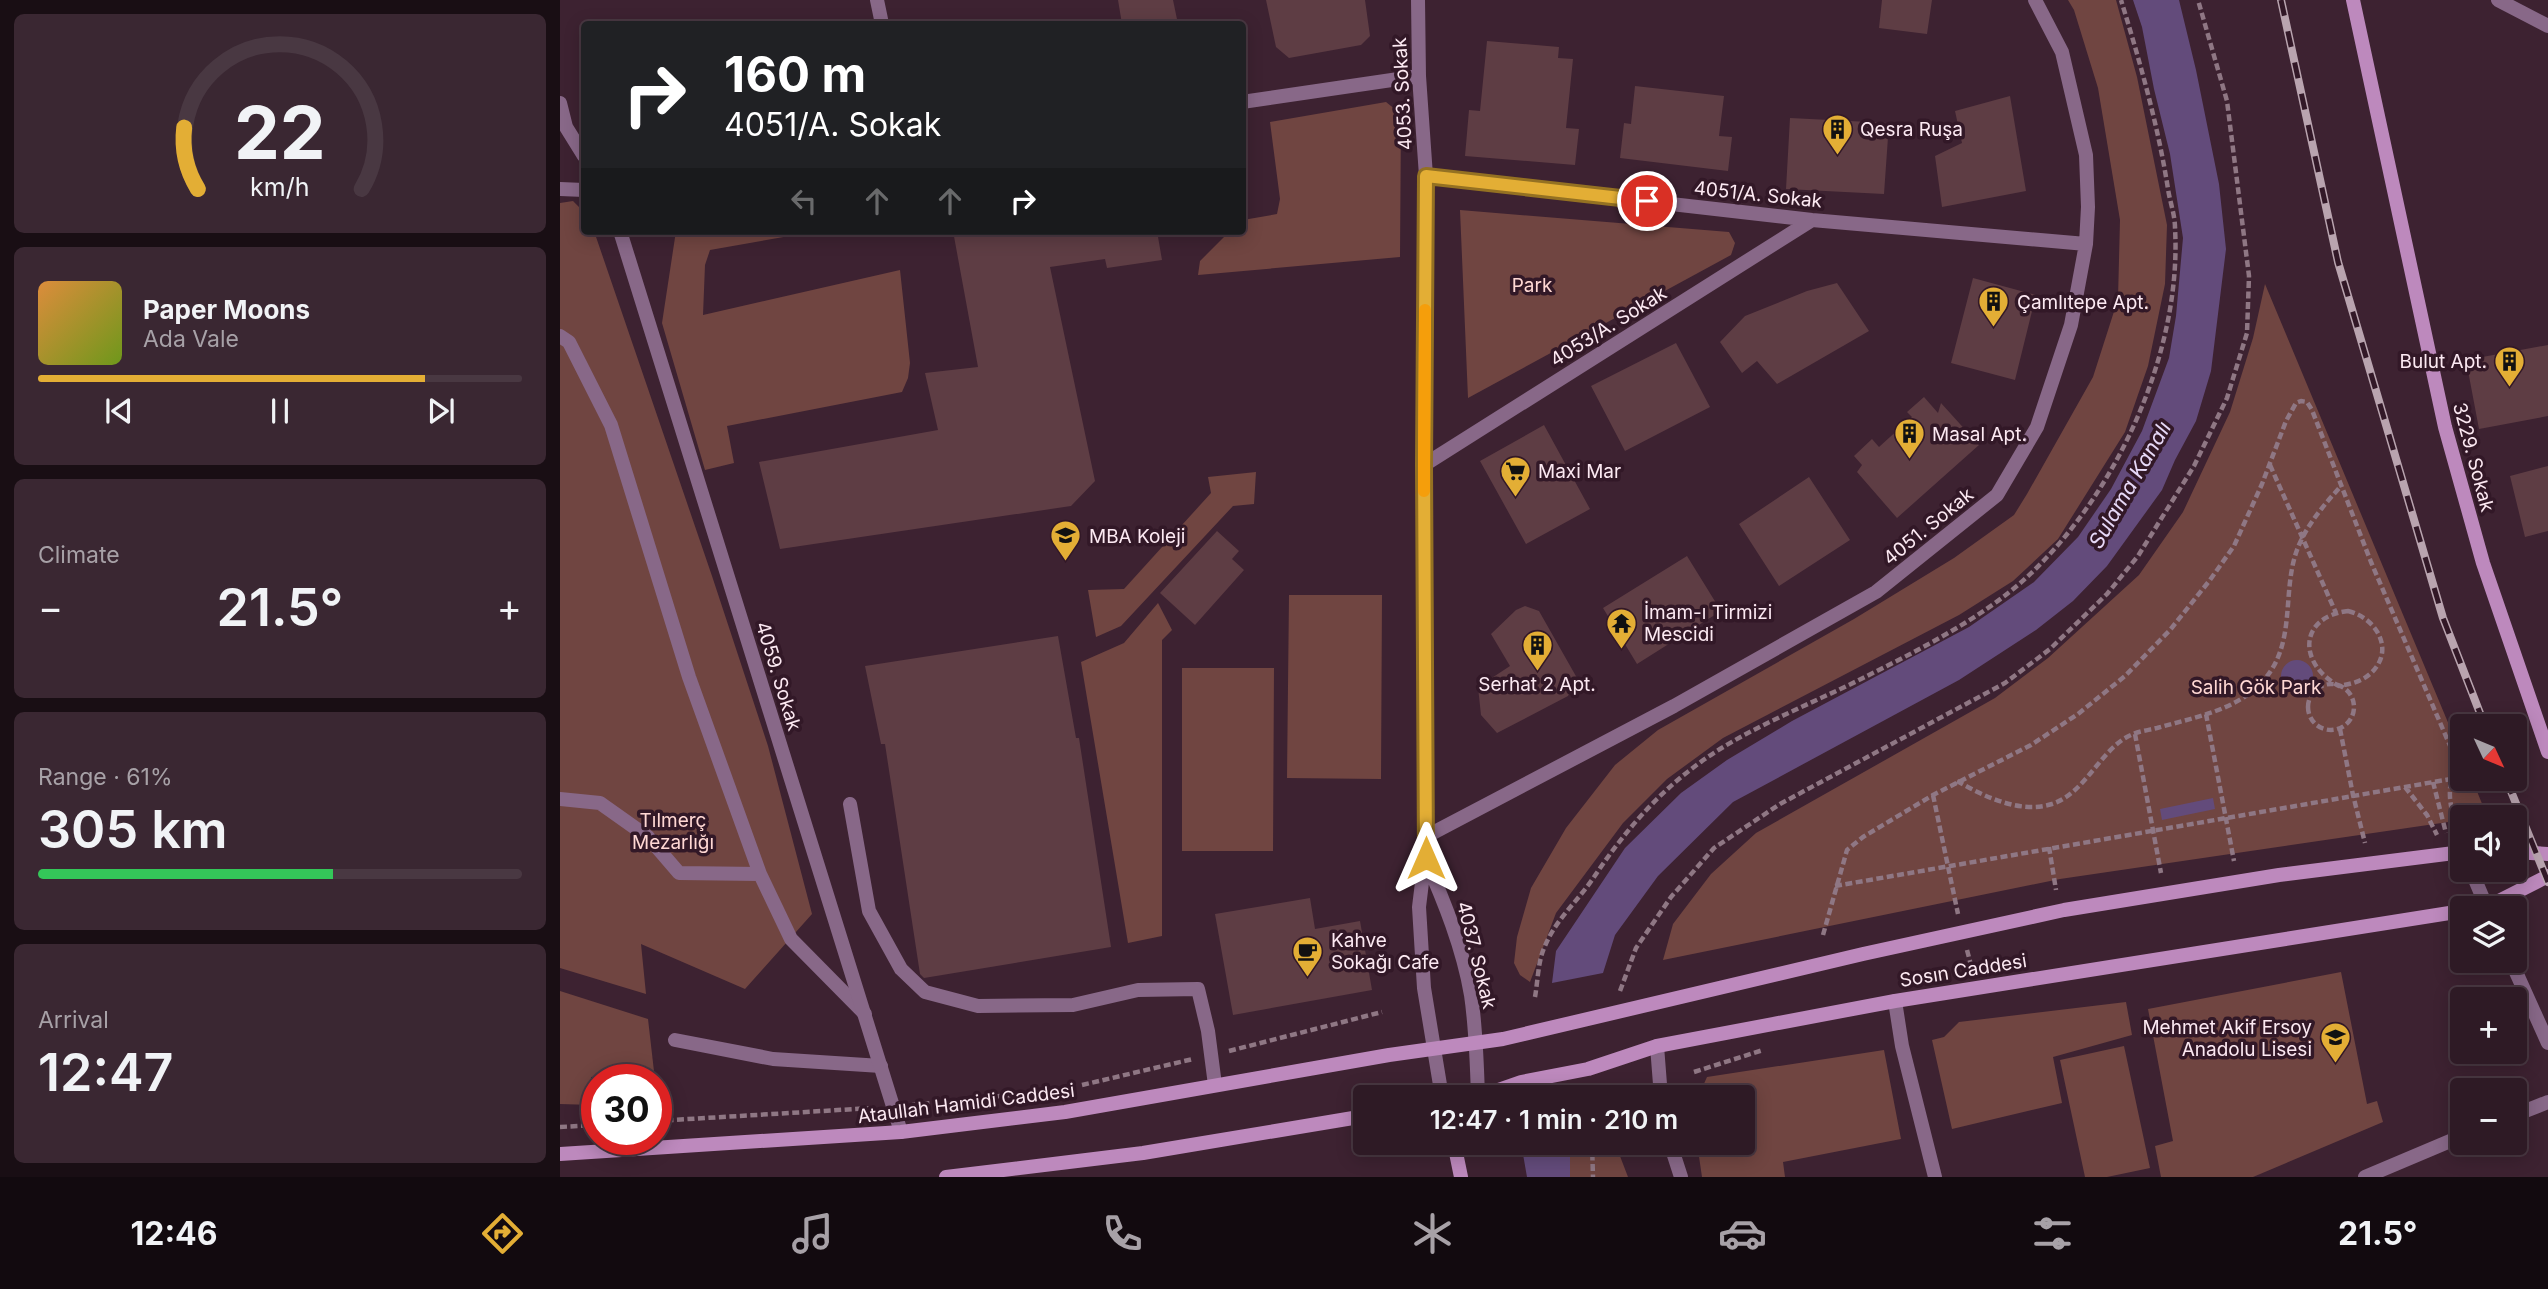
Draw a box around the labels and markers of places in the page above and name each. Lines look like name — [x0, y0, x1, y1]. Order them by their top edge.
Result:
building icon: Qesra Ruşa — [1820, 112, 1854, 156]
place label: Qesra Ruşa — [1860, 118, 1963, 141]
pin — [1617, 171, 1677, 231]
building icon: Çamlıtepe Apt. — [1977, 285, 2011, 329]
place label: Çamlıtepe Apt. — [2017, 291, 2149, 314]
building icon: Bulut Apt. — [2493, 344, 2527, 388]
place label: Bulut Apt. — [2400, 350, 2487, 373]
building icon: Masal Apt. — [1892, 417, 1926, 461]
place label: Masal Apt. — [1932, 423, 2027, 446]
supermarket icon: Maxi Mar — [1498, 454, 1532, 498]
place label: Maxi Mar — [1538, 460, 1621, 483]
school or university icon: MBA Koleji — [1049, 519, 1083, 563]
place label: MBA Koleji — [1089, 525, 1185, 548]
place label: İmam-ı Tirmizi Mescidi — [1644, 601, 1772, 646]
temple icon: İmam-ı Tirmizi Mescidi — [1604, 606, 1638, 650]
building icon: Serhat 2 Apt. — [1520, 628, 1554, 672]
place label: Serhat 2 Apt. — [1478, 673, 1596, 696]
place label: Kahve Sokağı Cafe — [1331, 929, 1439, 974]
cafe icon: Kahve Sokağı Cafe — [1291, 934, 1325, 978]
place label: Mehmet Akif Ersoy Anadolu Lisesi — [2142, 1016, 2312, 1061]
school or university icon: Mehmet Akif Ersoy Anadolu Lisesi — [2318, 1021, 2352, 1065]

